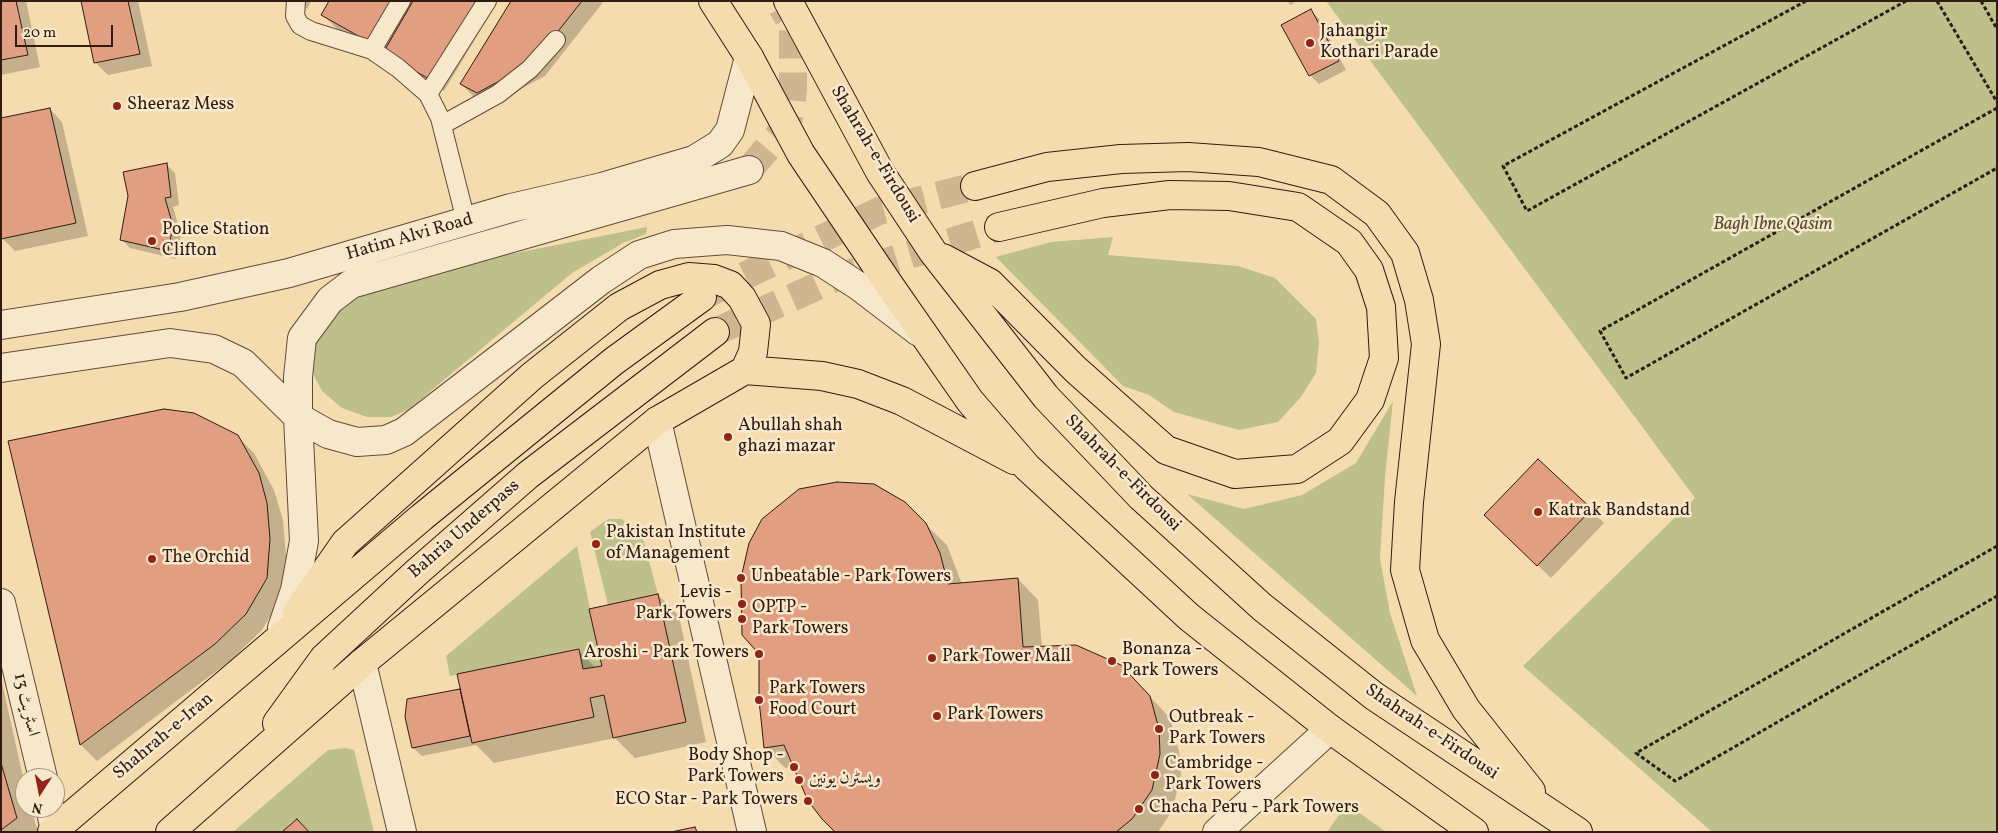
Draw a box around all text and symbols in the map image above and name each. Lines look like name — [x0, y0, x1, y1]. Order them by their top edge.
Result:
scale bar — [18, 15, 115, 47]
place label: Jahangir Kothari Parade — [1320, 22, 1438, 64]
text: 20 m — [23, 23, 56, 44]
marker: Jahangir Kothari Parade — [1304, 37, 1316, 49]
street label: Shahrah-e-Firdousi — [825, 82, 923, 228]
place label: Sheeraz Mess — [127, 95, 234, 117]
marker: Sheeraz Mess — [111, 100, 123, 112]
street label: Hatim Alvi Road — [344, 210, 476, 266]
park label: Bagh Ibne Qasim — [1713, 215, 1833, 237]
place label: Police Station Clifton — [162, 220, 269, 262]
marker: Police Station Clifton — [146, 235, 158, 247]
street label: Shahrah-e-Firdousi — [1059, 411, 1185, 537]
place label: Abullah shah ghazi mazar — [738, 416, 843, 458]
marker: Abullah shah ghazi mazar — [722, 431, 734, 443]
street label: Bahria Underpass — [405, 476, 525, 584]
place label: Katrak Bandstand — [1548, 501, 1690, 523]
marker: Katrak Bandstand — [1532, 506, 1544, 518]
place label: Pakistan Institute of Management — [606, 523, 746, 566]
marker: Pakistan Institute of Management — [590, 538, 602, 550]
place label: The Orchid — [162, 548, 250, 570]
marker: The Orchid — [146, 553, 158, 565]
place label: Unbeatable - Park Towers — [751, 567, 951, 589]
marker: Unbeatable - Park Towers — [735, 572, 747, 584]
place label: Levis - Park Towers — [635, 583, 732, 626]
marker: Levis - Park Towers — [736, 598, 748, 610]
place label: OPTP - Park Towers — [752, 598, 849, 640]
marker: OPTP - Park Towers — [736, 613, 748, 625]
place label: Bonanza - Park Towers — [1122, 640, 1219, 682]
place label: Aroshi - Park Towers — [584, 643, 749, 665]
place label: Park Tower Mall — [942, 647, 1071, 669]
marker: Aroshi - Park Towers — [753, 648, 765, 660]
marker: Park Tower Mall — [926, 652, 938, 664]
marker: Bonanza - Park Towers — [1106, 655, 1118, 667]
street label: اسٹریٹ 13 — [7, 671, 43, 739]
place label: Park Towers Food Court — [769, 679, 866, 722]
street label: Shahrah-e-Firdousi — [1360, 680, 1502, 786]
street label: Shahrah-e-Iran — [109, 689, 219, 785]
marker: Park Towers Food Court — [753, 694, 765, 706]
place label: Park Towers — [947, 705, 1044, 727]
place label: Outbreak - Park Towers — [1169, 708, 1266, 751]
marker: Park Towers — [931, 710, 943, 722]
marker: Outbreak - Park Towers — [1153, 723, 1165, 735]
place label: Body Shop - Park Towers — [687, 746, 784, 789]
place label: Cambridge - Park Towers — [1165, 754, 1263, 796]
marker: Body Shop - Park Towers — [788, 761, 800, 773]
north arrow — [15, 768, 65, 818]
place label: ویسٹرن یونین — [809, 769, 881, 791]
marker: Cambridge - Park Towers — [1149, 769, 1161, 781]
marker: ویسٹرن یونین — [793, 774, 805, 786]
place label: ECO Star - Park Towers — [615, 790, 798, 812]
marker: ECO Star - Park Towers — [802, 795, 814, 807]
text: N — [30, 797, 44, 818]
place label: Chacha Peru - Park Towers — [1149, 798, 1359, 820]
marker: Chacha Peru - Park Towers — [1133, 803, 1145, 815]

